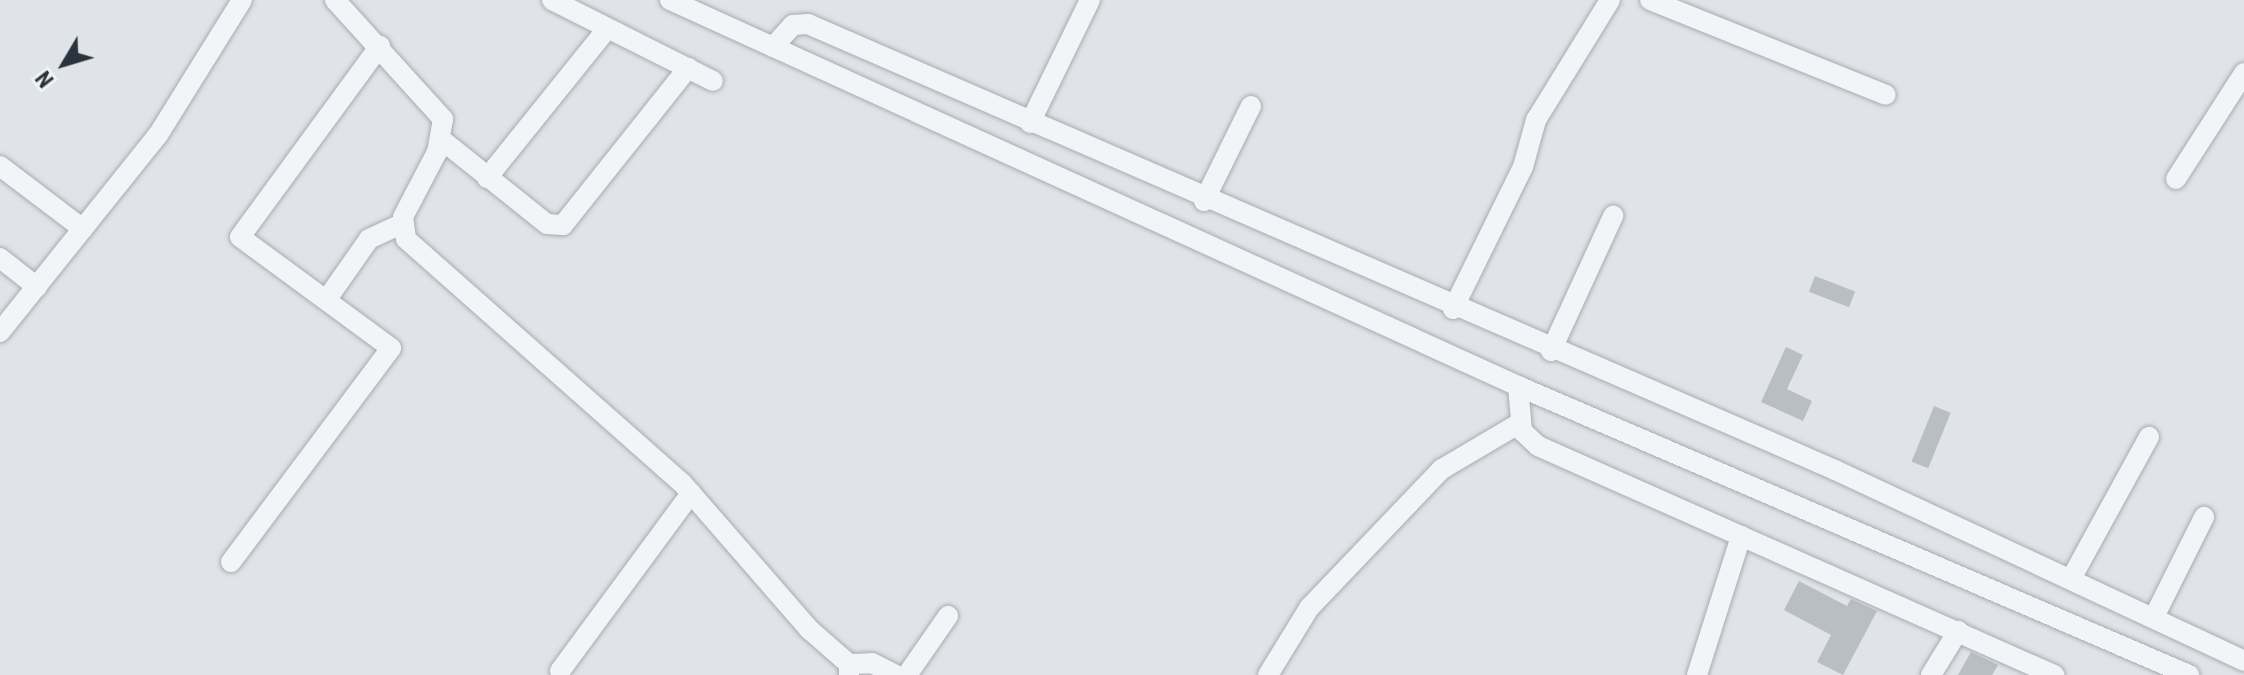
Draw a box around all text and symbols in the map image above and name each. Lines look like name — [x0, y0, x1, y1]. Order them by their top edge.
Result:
north arrow — [24, 24, 104, 104]
text: N — [31, 66, 59, 92]

